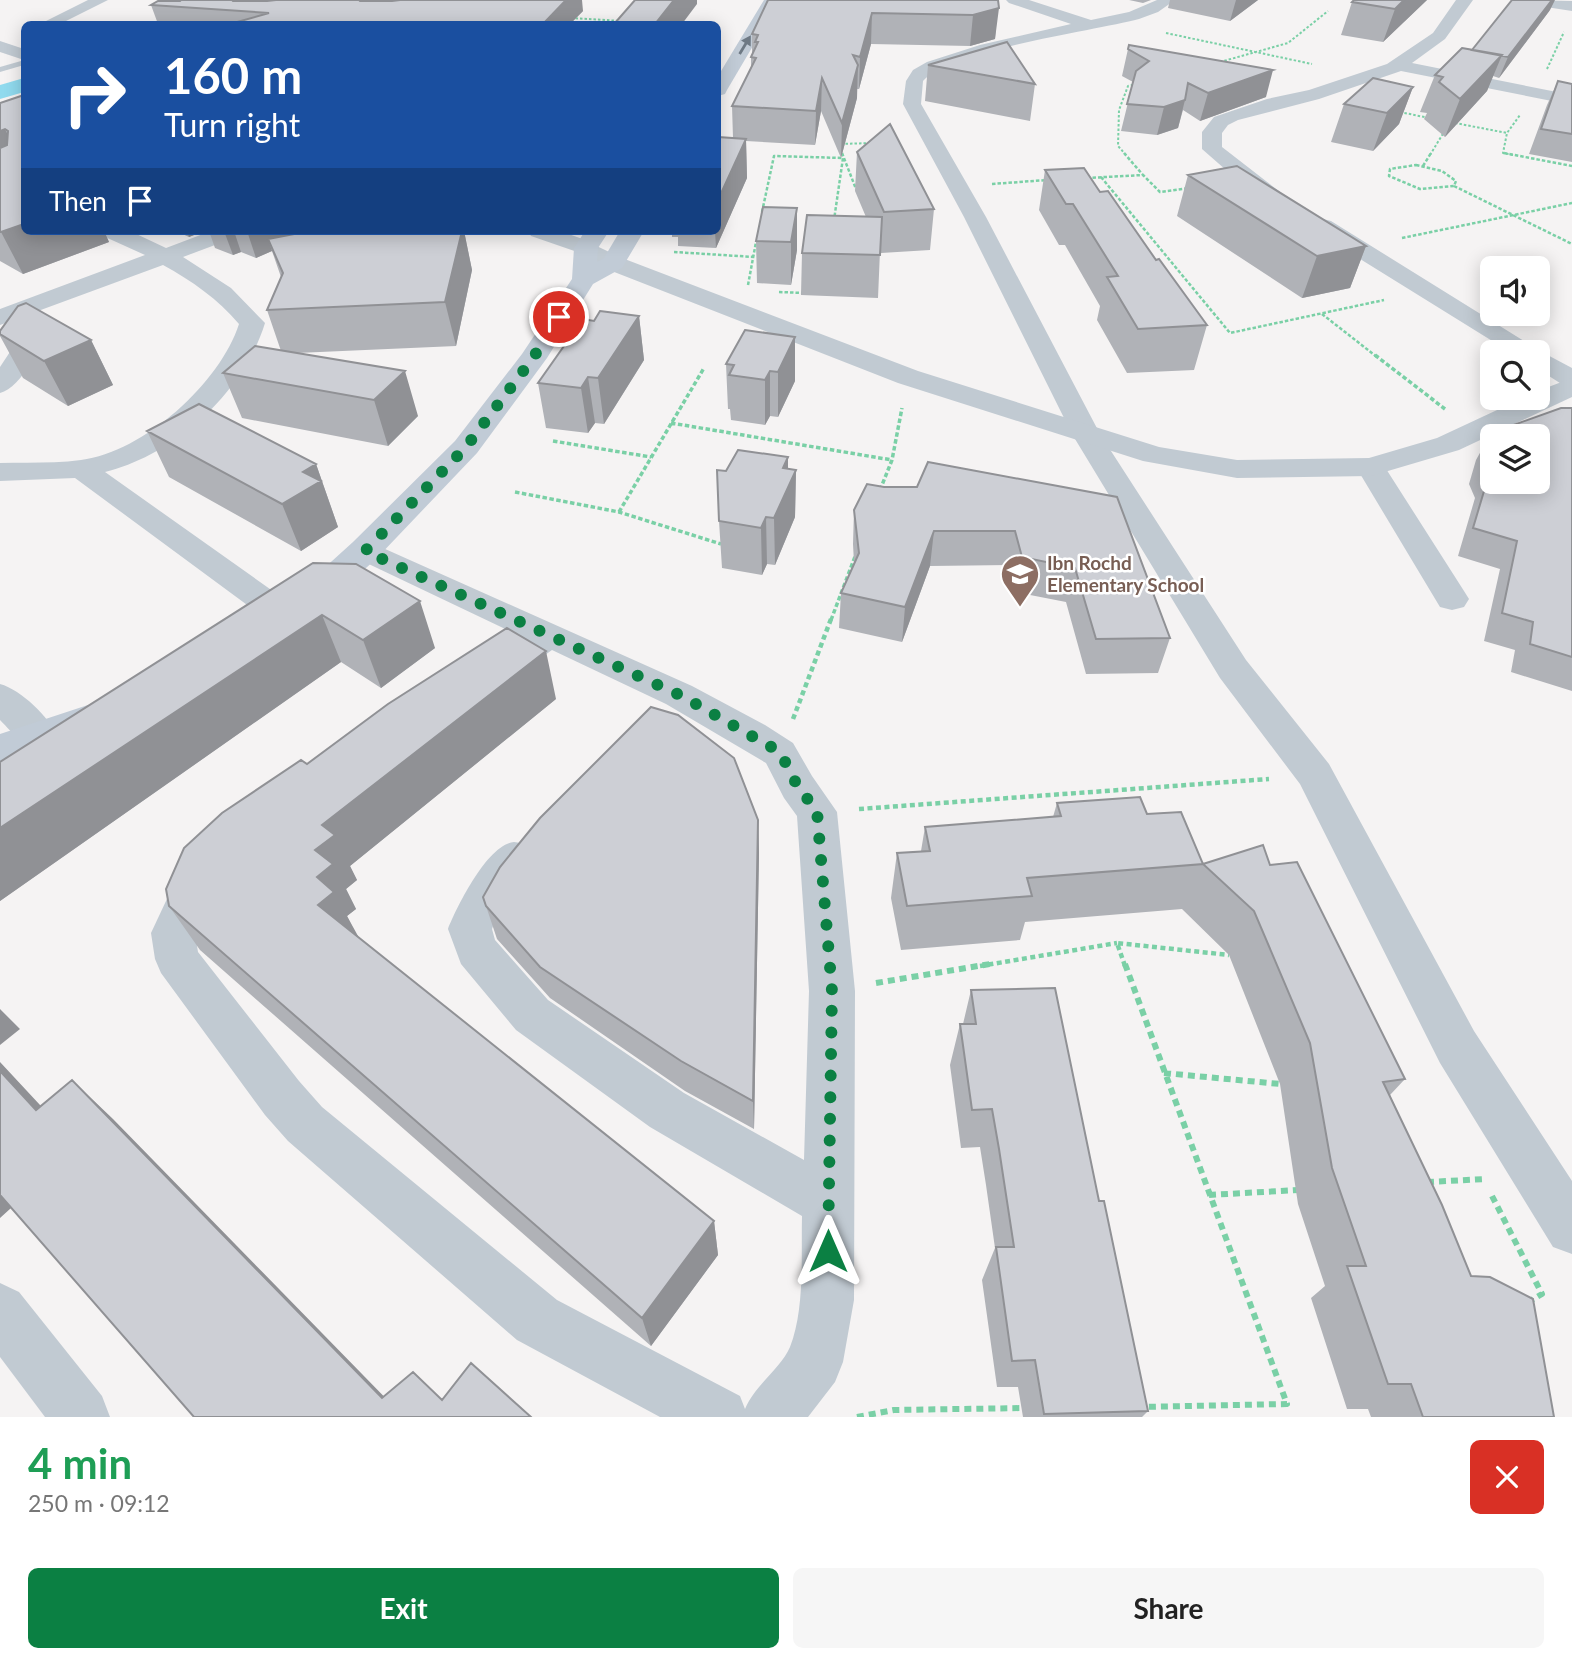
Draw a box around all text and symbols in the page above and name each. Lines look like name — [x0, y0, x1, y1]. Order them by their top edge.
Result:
one-way arrow — [739, 36, 751, 55]
text: 160 m — [164, 46, 302, 104]
icon: right — [49, 49, 140, 140]
text: Turn right — [164, 105, 300, 144]
icon: arrive — [121, 182, 159, 220]
text: Then — [49, 185, 107, 217]
map controls — [1480, 256, 1550, 494]
button: sound — [1480, 256, 1550, 326]
pin — [529, 287, 589, 347]
icon: arrive — [540, 298, 578, 336]
button: search — [1480, 340, 1550, 410]
button: layers — [1480, 424, 1550, 494]
place label: Ibn Rochd Elementary School — [1047, 551, 1204, 596]
school or university icon: Ibn Rochd Elementary School — [999, 553, 1041, 608]
position arrow — [791, 1214, 865, 1288]
text: 4 min — [28, 1438, 132, 1488]
button: close — [1470, 1440, 1544, 1514]
text: 250 m · 09:12 — [28, 1489, 170, 1517]
button: Exit — [28, 1568, 779, 1648]
button: Share — [793, 1568, 1544, 1648]

